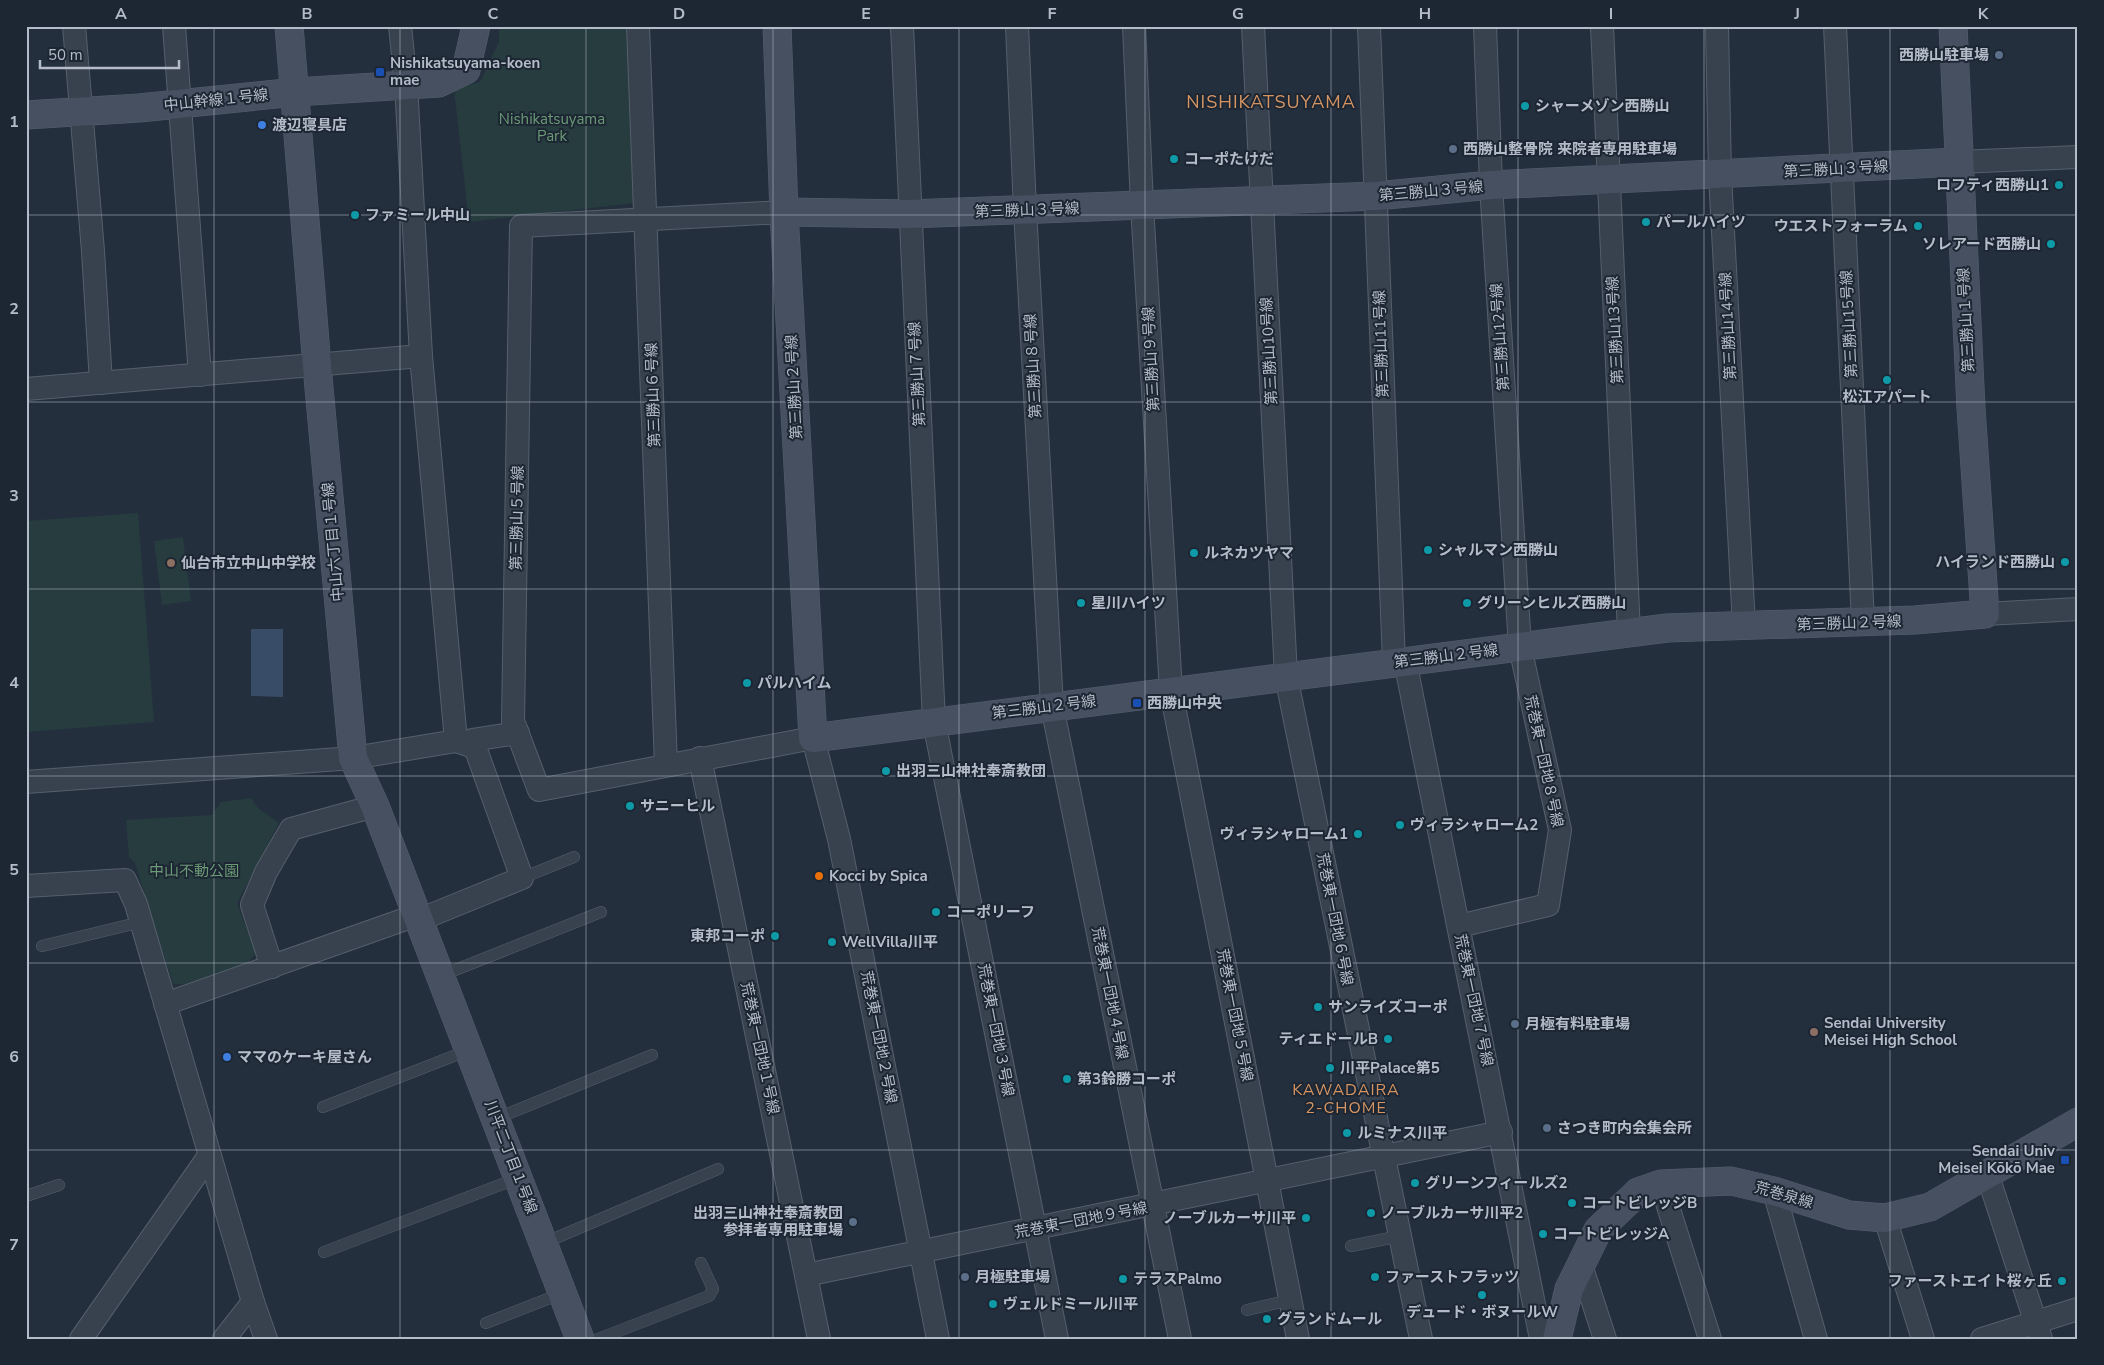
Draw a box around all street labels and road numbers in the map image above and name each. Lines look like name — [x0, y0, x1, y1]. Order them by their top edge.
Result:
street label: 中山幹線１号線 — [163, 85, 269, 115]
street label: 第三勝山３号線 — [1783, 156, 1889, 182]
street label: 第三勝山３号線 — [1378, 176, 1484, 206]
street label: 第三勝山３号線 — [974, 198, 1080, 222]
street label: 第三勝山１号線 — [1953, 267, 1979, 373]
street label: 第三勝山15号線 — [1836, 270, 1862, 378]
street label: 第三勝山14号線 — [1715, 272, 1741, 380]
street label: 第三勝山13号線 — [1602, 276, 1628, 384]
street label: 第三勝山12号線 — [1486, 282, 1514, 392]
street label: 第三勝山11号線 — [1369, 290, 1393, 398]
street label: 第三勝山10号線 — [1256, 297, 1282, 405]
street label: 第三勝山９号線 — [1138, 306, 1164, 412]
street label: 第三勝山８号線 — [1020, 313, 1046, 419]
street label: 第三勝山７号線 — [904, 321, 930, 427]
street label: 第三勝山２号線 — [781, 334, 807, 440]
street label: 第三勝山６号線 — [641, 342, 665, 448]
street label: 第三勝山５号線 — [506, 465, 528, 571]
street label: 中山六丁目１号線 — [318, 481, 348, 603]
street label: 第三勝山２号線 — [1796, 611, 1902, 635]
street label: 第三勝山２号線 — [1393, 640, 1499, 672]
street label: 第三勝山２号線 — [991, 691, 1097, 723]
street label: 荒巻東一団地８号線 — [1520, 693, 1568, 829]
street label: 荒巻東一団地６号線 — [1312, 851, 1358, 987]
street label: 荒巻東一団地４号線 — [1087, 925, 1133, 1061]
street label: 荒巻東一団地７号線 — [1450, 932, 1498, 1068]
street label: 荒巻東一団地５号線 — [1212, 947, 1258, 1083]
street label: 荒巻東一団地３号線 — [973, 962, 1019, 1098]
street label: 荒巻東一団地２号線 — [856, 969, 902, 1105]
street label: 荒巻東一団地１号線 — [736, 980, 784, 1116]
street label: 川平二丁目１号線 — [480, 1097, 542, 1217]
street label: 荒巻泉線 — [1752, 1177, 1816, 1213]
street label: 荒巻東一団地９号線 — [1013, 1197, 1149, 1243]

